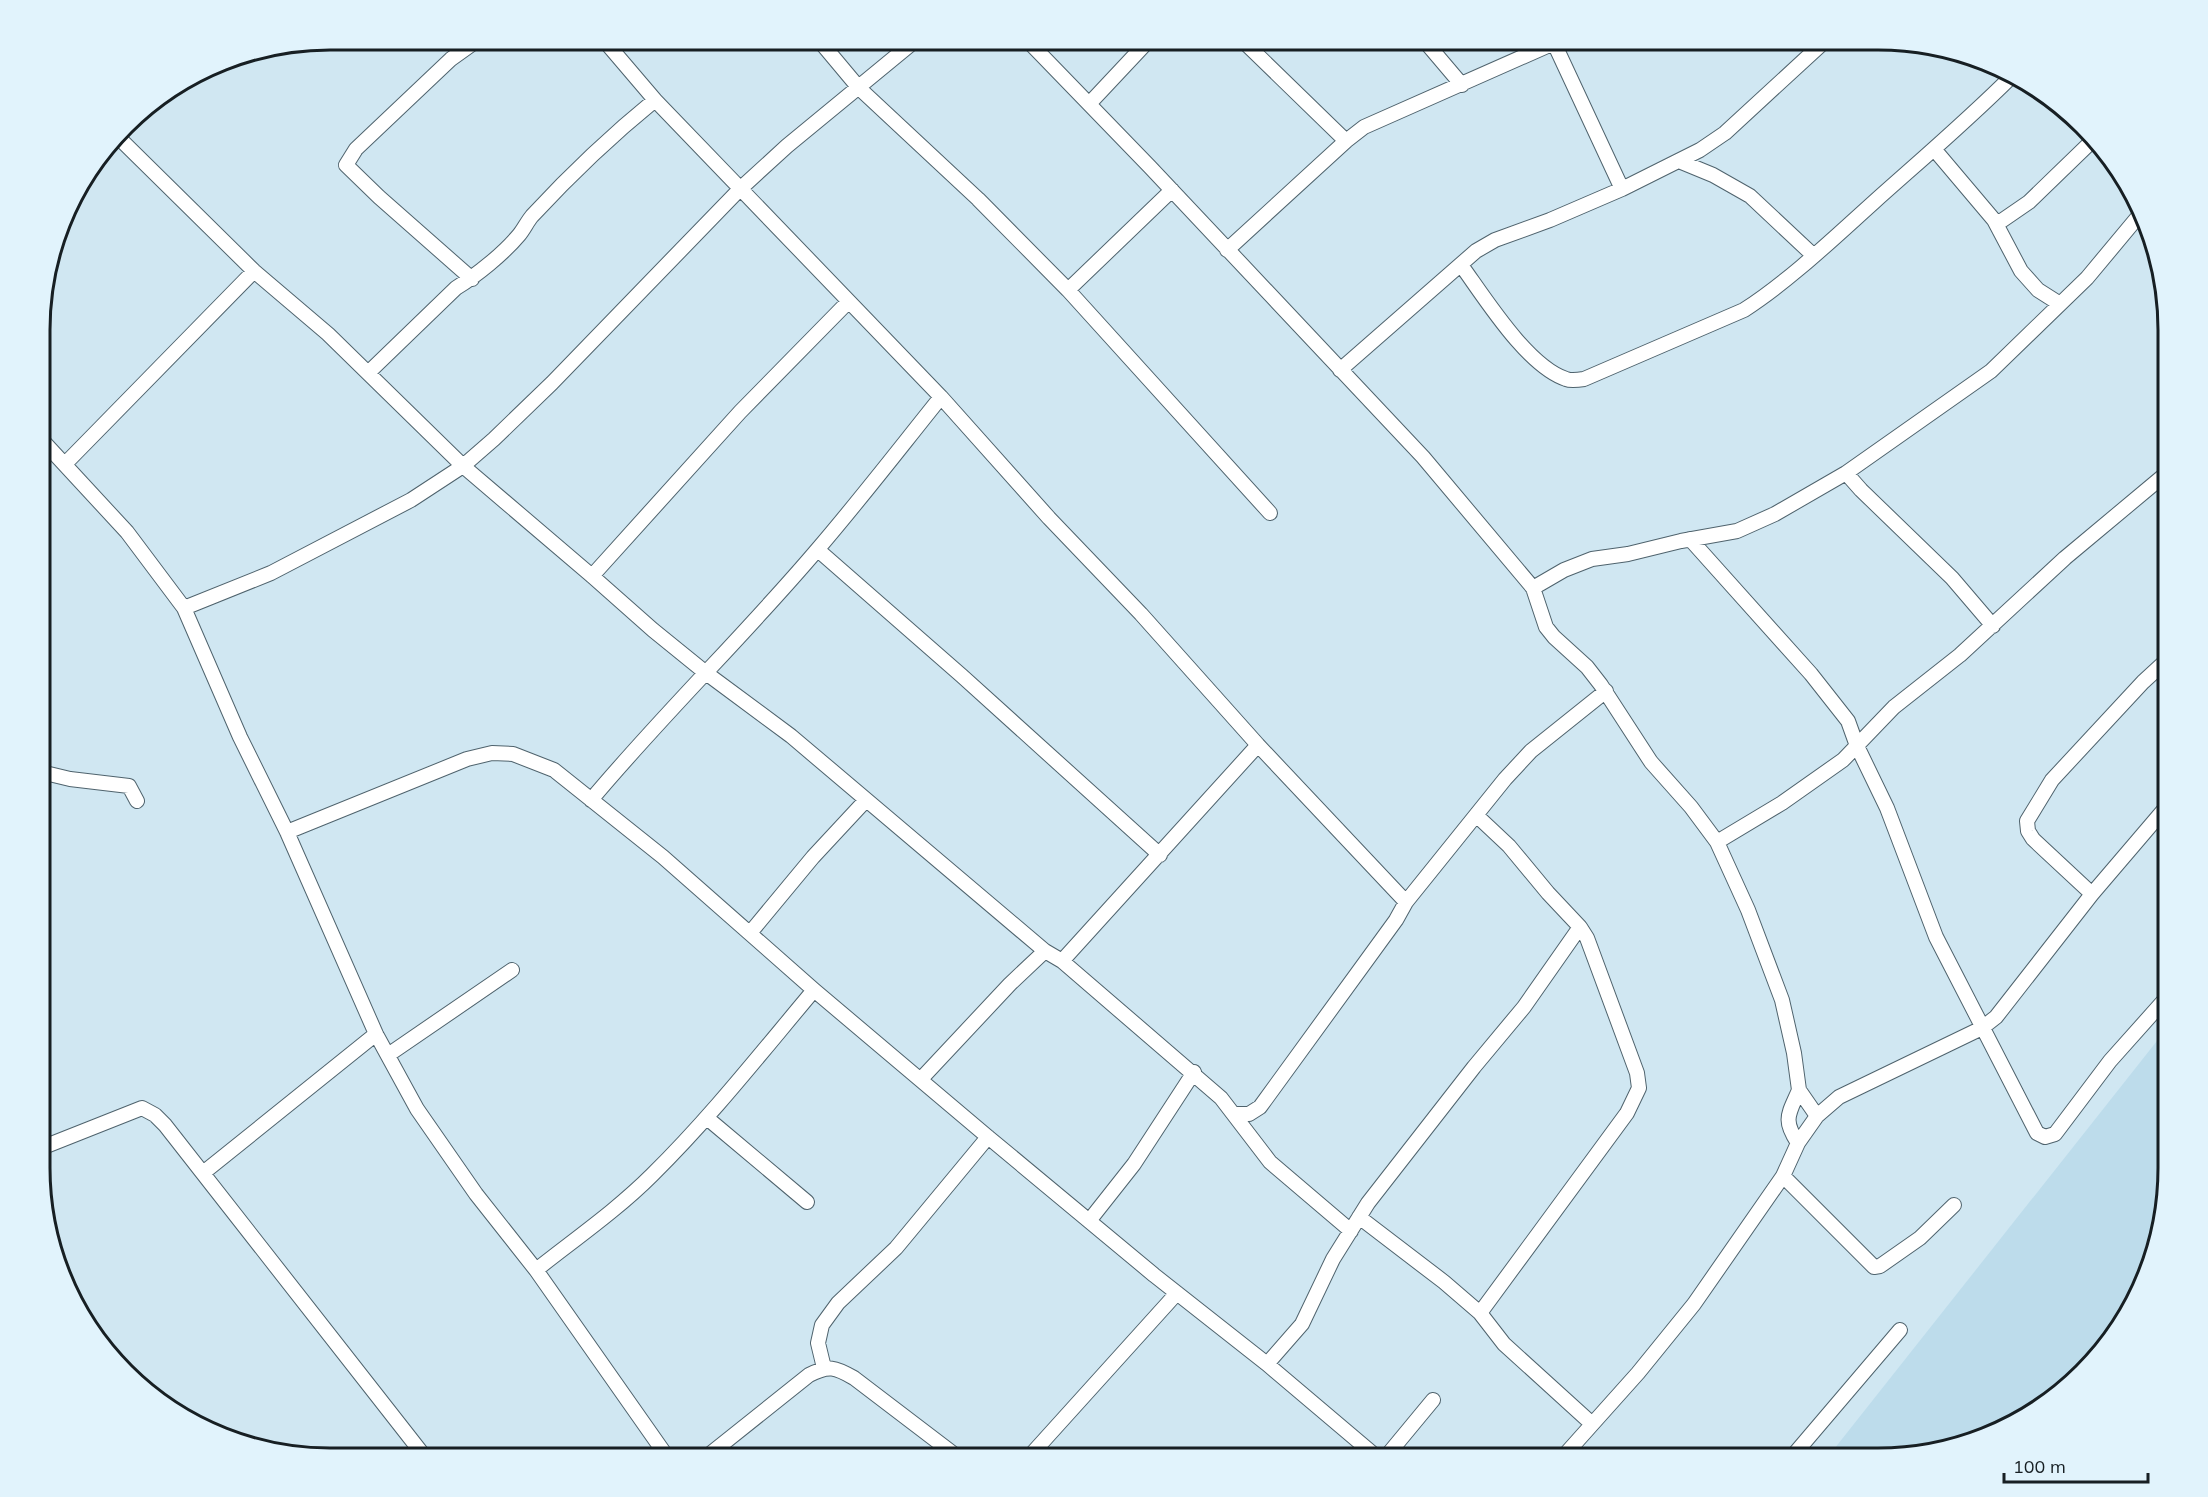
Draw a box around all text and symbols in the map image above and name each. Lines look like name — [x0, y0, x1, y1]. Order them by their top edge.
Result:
scale bar — [2004, 1446, 2148, 1484]
text: 100 m — [2013, 1455, 2066, 1478]

